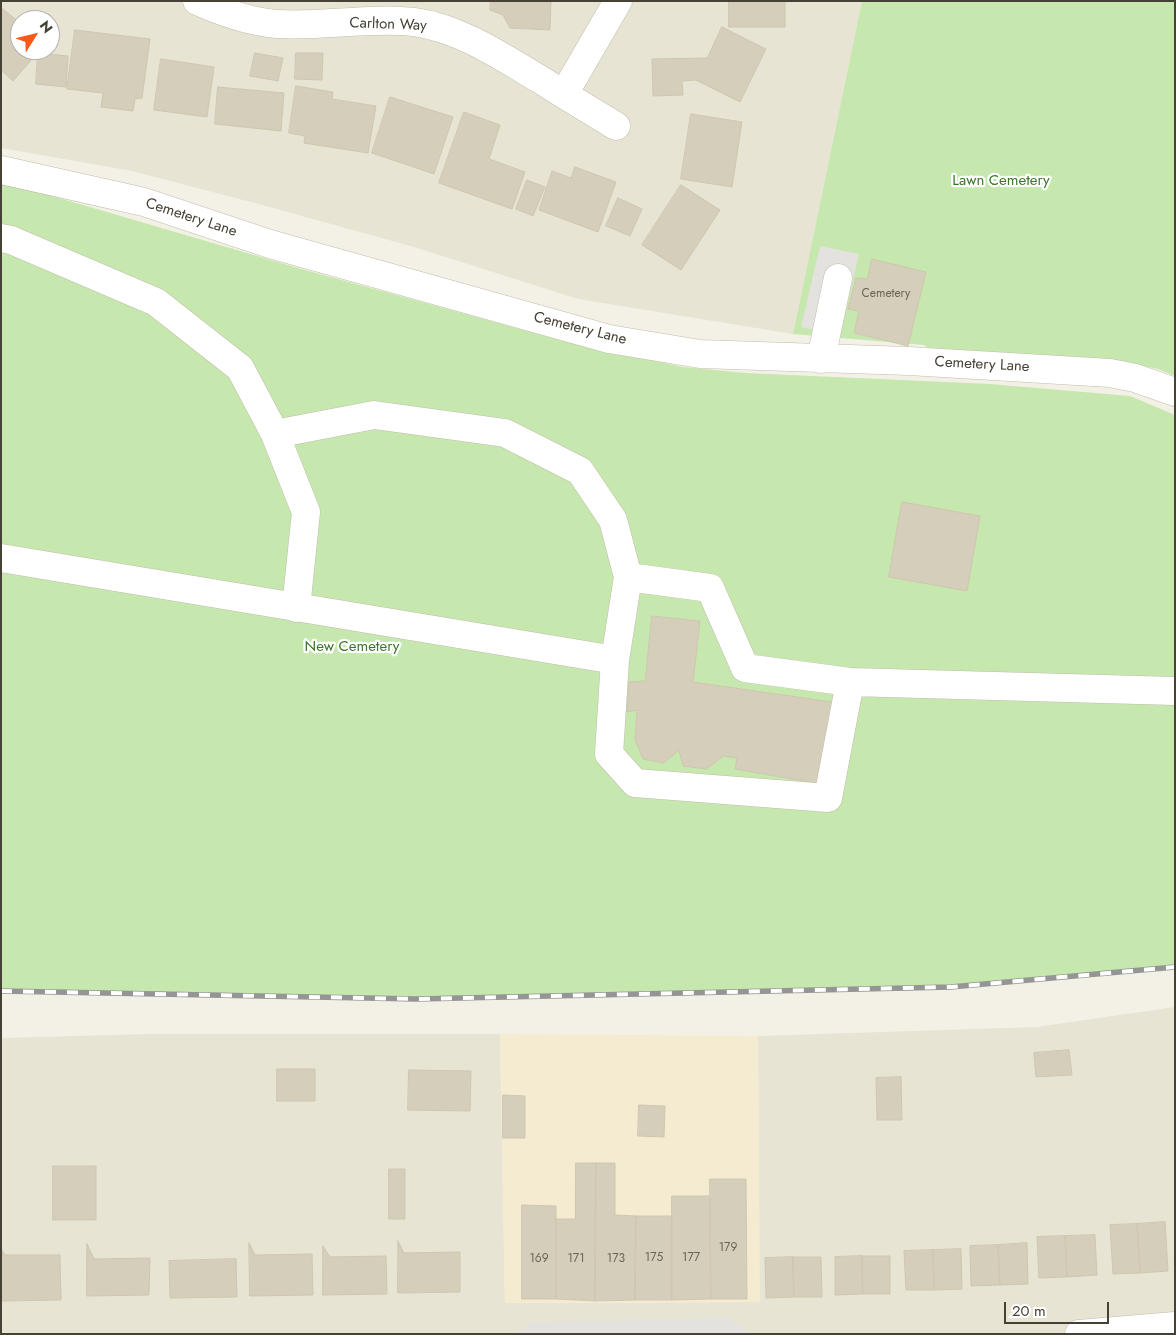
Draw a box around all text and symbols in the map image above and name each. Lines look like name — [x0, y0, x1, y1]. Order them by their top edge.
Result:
north arrow — [10, 10, 60, 60]
street label: Carlton Way — [349, 15, 427, 35]
text: N — [35, 16, 58, 37]
park label: Lawn Cemetery — [952, 172, 1050, 190]
street label: Cemetery Lane — [143, 195, 239, 241]
house number: Cemetery — [862, 287, 910, 301]
street label: Cemetery Lane — [532, 309, 628, 349]
street label: Cemetery Lane — [934, 354, 1030, 376]
park label: New Cemetery — [305, 638, 399, 656]
house number: 179 — [719, 1241, 737, 1255]
house number: 175 — [645, 1251, 663, 1265]
house number: 177 — [682, 1251, 700, 1265]
house number: 169 — [529, 1252, 549, 1266]
house number: 171 — [567, 1252, 585, 1266]
house number: 173 — [607, 1252, 625, 1266]
scale bar — [1006, 1292, 1111, 1324]
text: 20 m — [1012, 1300, 1046, 1322]

